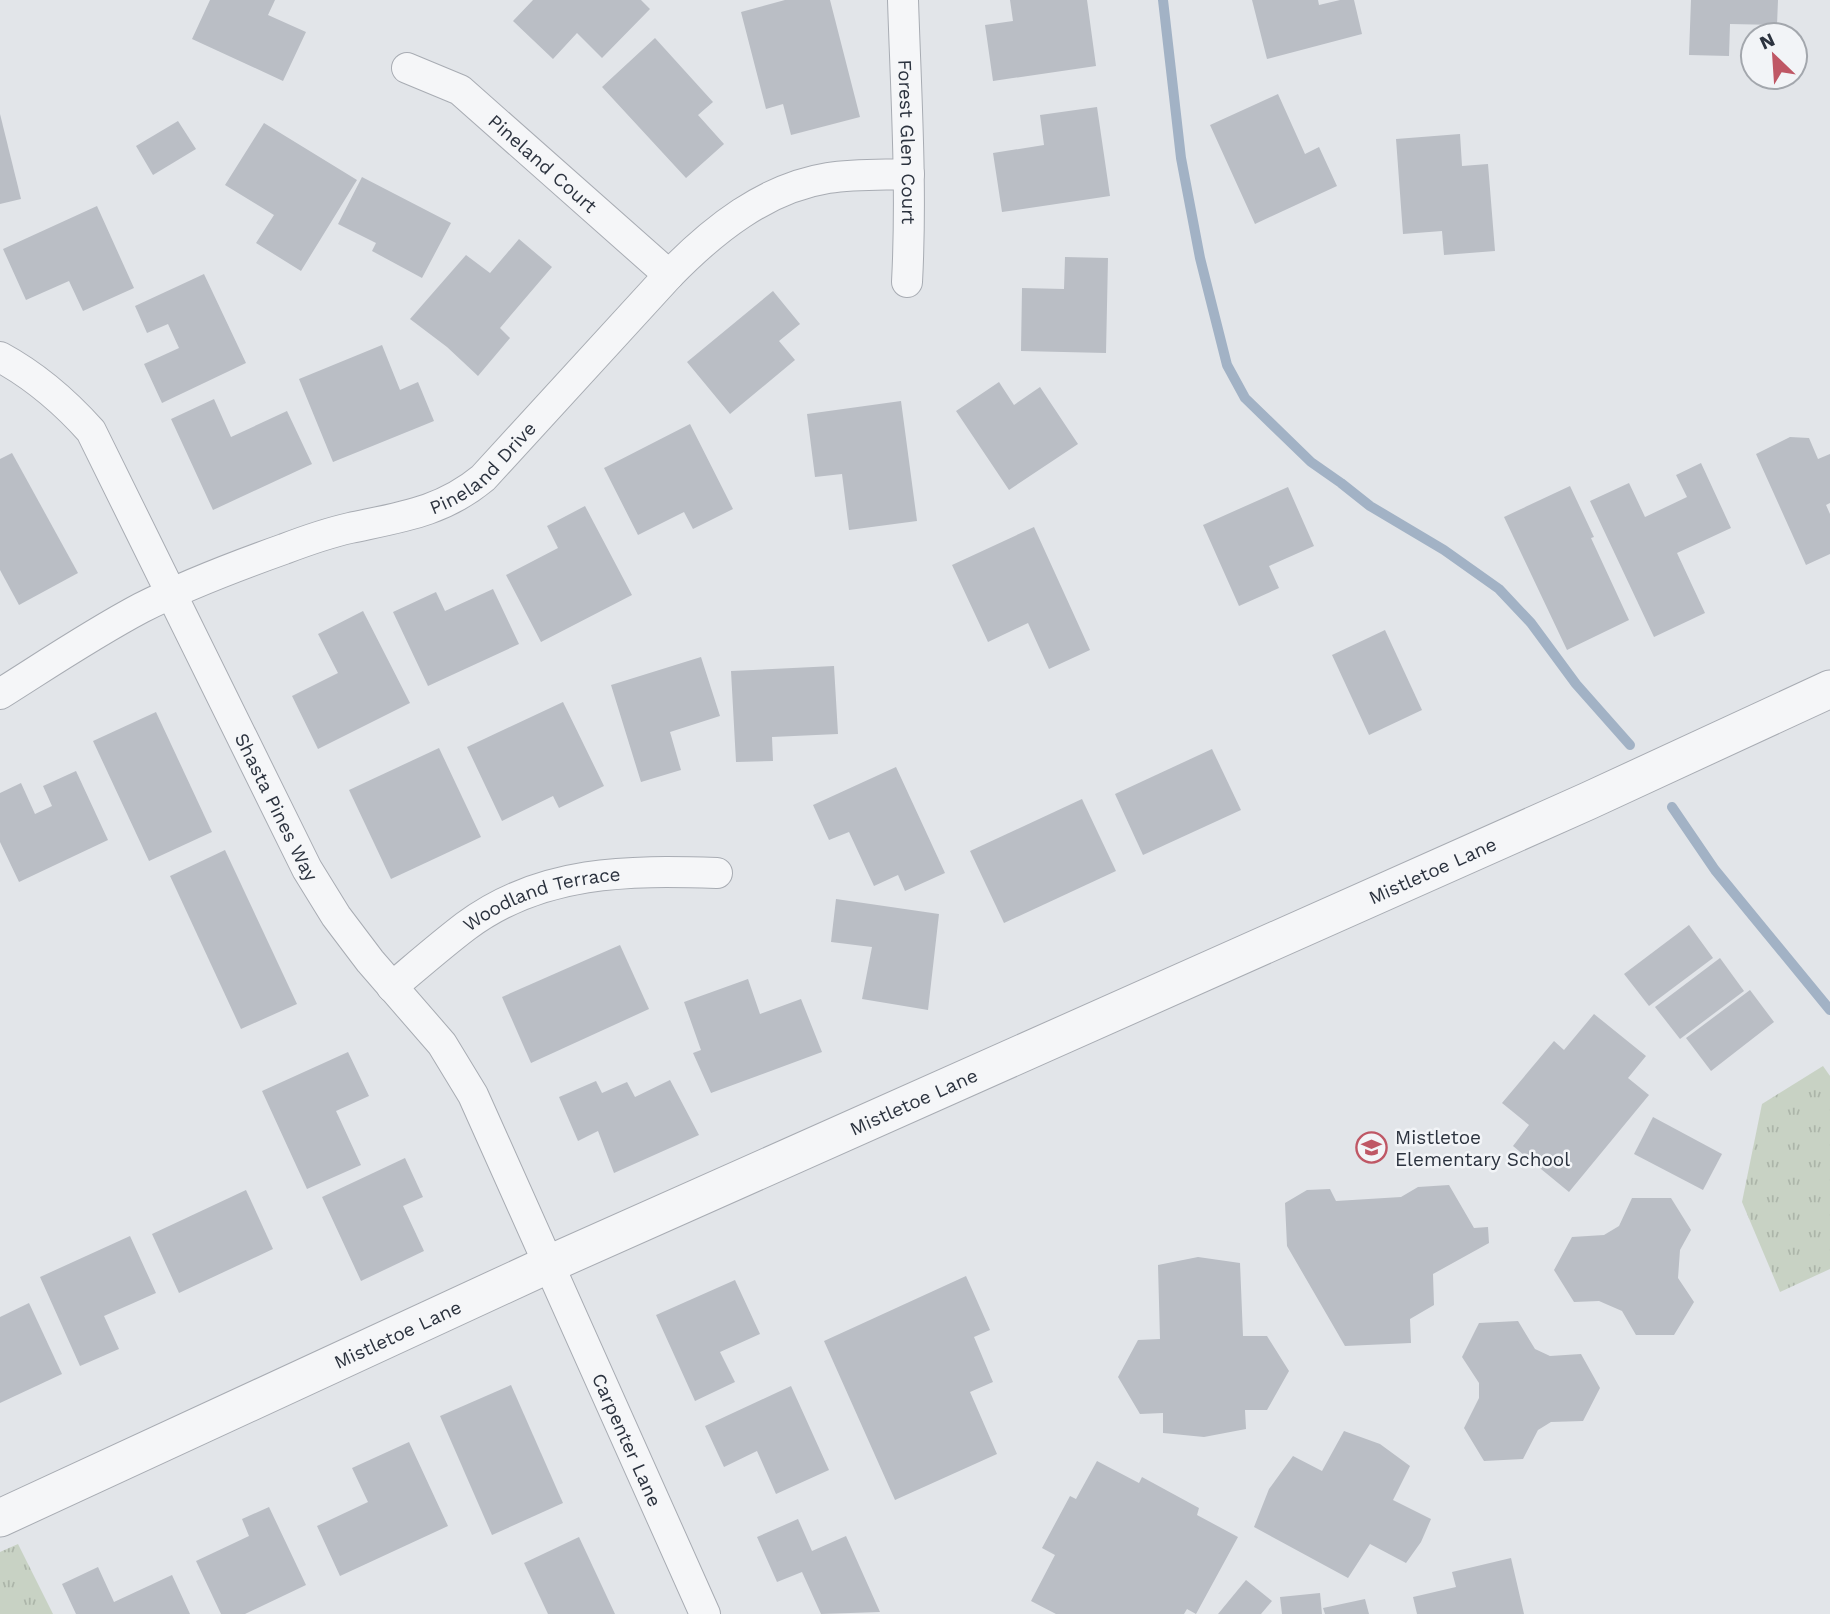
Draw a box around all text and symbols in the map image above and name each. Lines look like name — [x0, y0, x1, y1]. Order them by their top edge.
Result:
north arrow — [1739, 21, 1809, 91]
text: N — [1756, 28, 1778, 54]
street label: Forest Glen Court — [894, 59, 920, 225]
street label: Pineland Court — [484, 109, 602, 218]
street label: Pineland Drive — [426, 417, 541, 519]
street label: Shasta Pines Way — [230, 729, 323, 885]
street label: Mistletoe Lane — [1365, 832, 1500, 909]
street label: Woodland Terrace — [458, 862, 621, 936]
street label: Mistletoe Lane — [846, 1063, 981, 1140]
place label: Mistletoe Elementary School — [1395, 1126, 1570, 1171]
school or university icon: Mistletoe Elementary School — [1355, 1131, 1389, 1165]
street label: Mistletoe Lane — [330, 1295, 465, 1373]
street label: Carpenter Lane — [587, 1369, 667, 1510]

